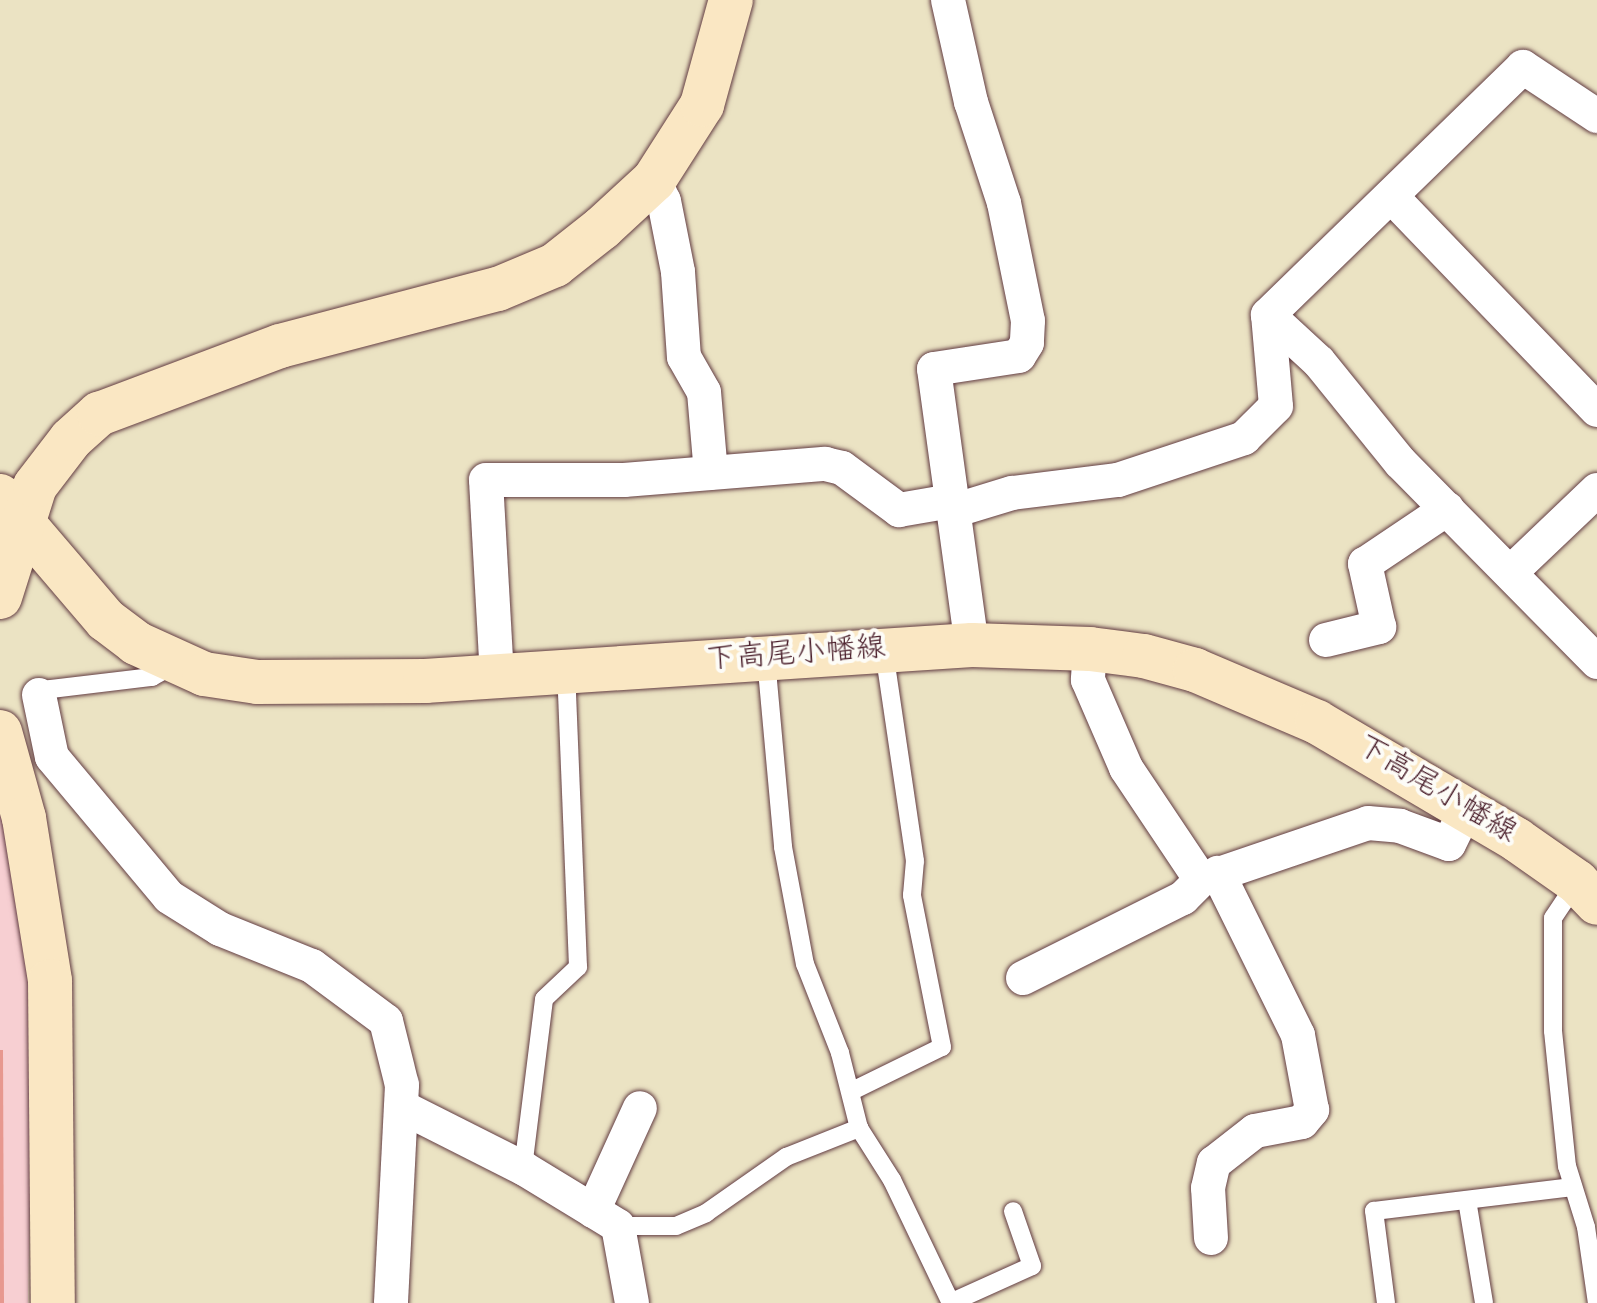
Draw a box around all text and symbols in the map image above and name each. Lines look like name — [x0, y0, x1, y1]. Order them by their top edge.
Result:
street label: 下高尾小幡線 — [705, 633, 887, 681]
street label: 下高尾小幡線 — [1349, 730, 1521, 854]

